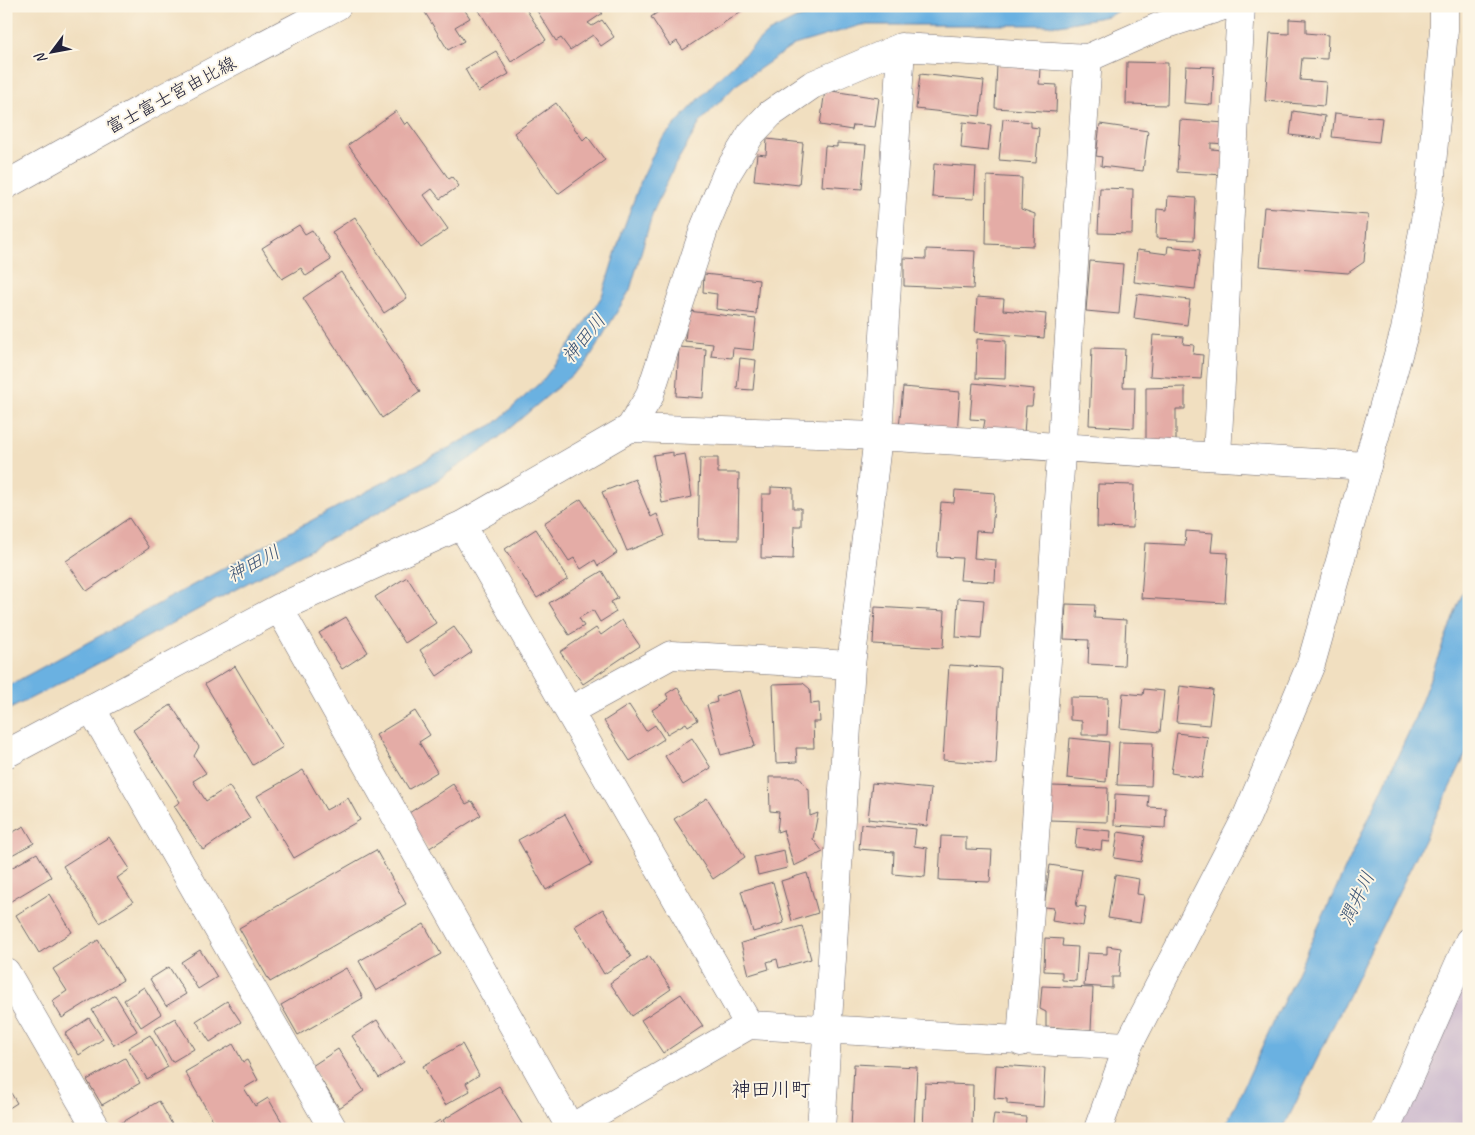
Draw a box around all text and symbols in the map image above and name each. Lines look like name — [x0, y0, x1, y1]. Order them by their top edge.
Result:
north arrow — [28, 28, 78, 78]
text: N — [31, 48, 51, 67]
street label: 富士富士宮由比線 — [102, 51, 240, 139]
water label: 神田川 — [557, 309, 611, 368]
water label: 神田川 — [223, 540, 284, 588]
water label: 潤井川 — [1334, 868, 1380, 929]
district label: 神田川町 — [731, 1077, 811, 1102]

